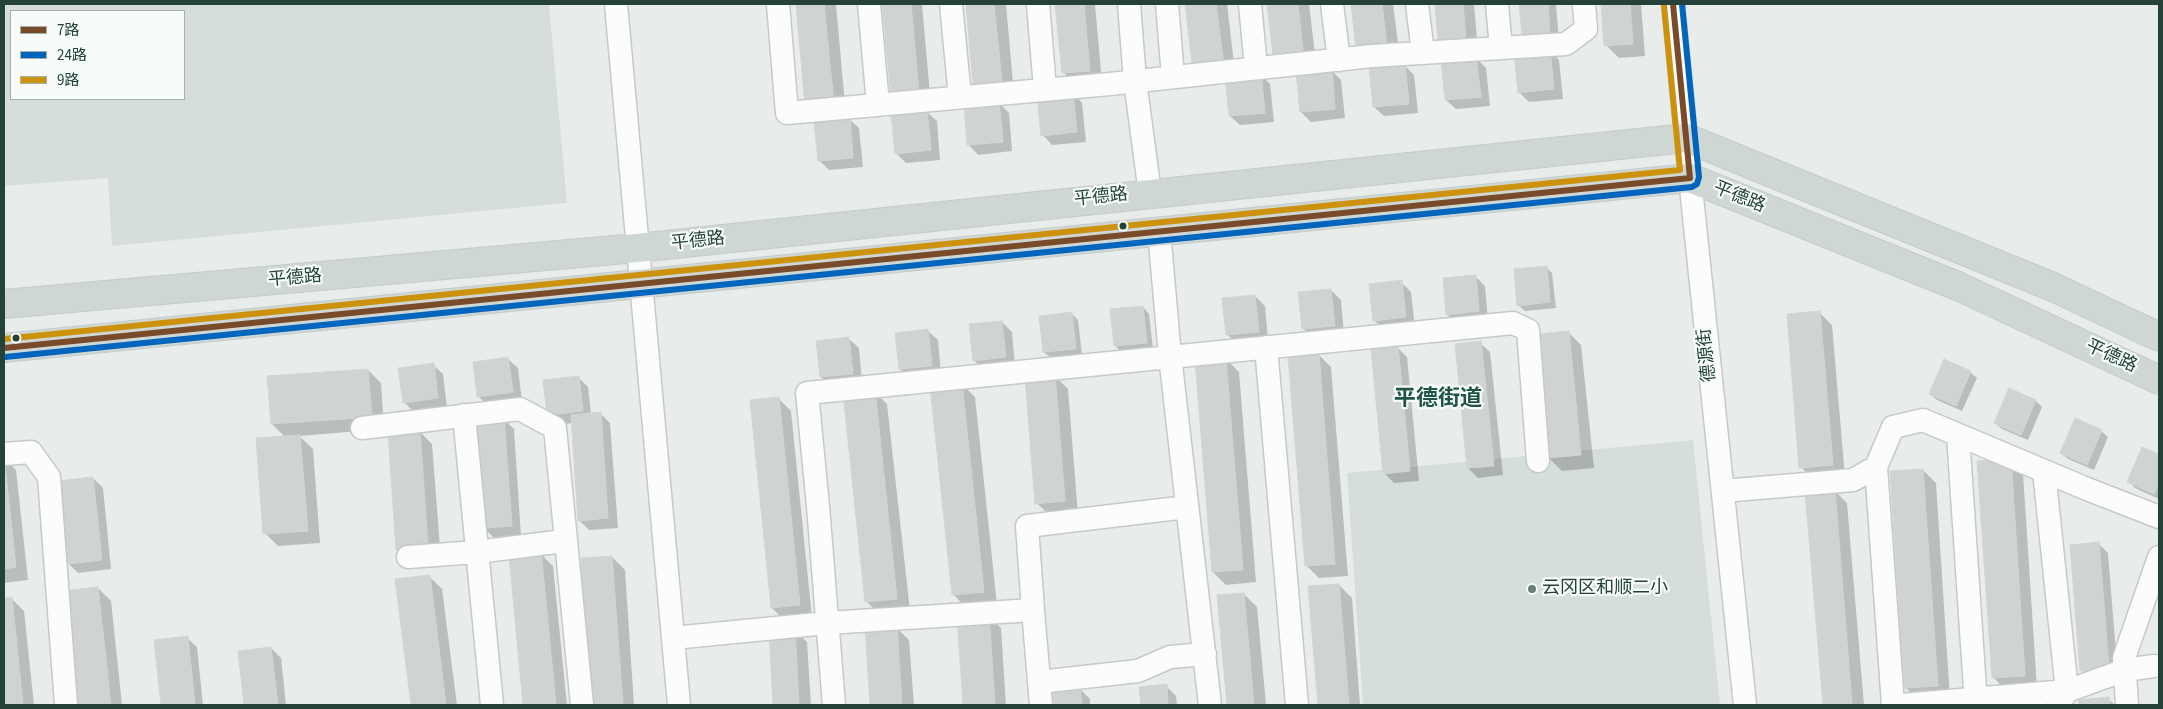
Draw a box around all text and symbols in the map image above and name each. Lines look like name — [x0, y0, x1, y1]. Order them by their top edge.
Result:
legend — [10, 10, 185, 100]
text: 7路 — [57, 20, 79, 41]
text: 24路 — [57, 45, 87, 66]
text: 9路 — [57, 70, 79, 91]
street label: 平德路 — [1710, 178, 1768, 218]
street label: 平德路 — [1073, 184, 1129, 212]
unlabelled marker — [1118, 221, 1128, 231]
street label: 平德路 — [670, 228, 726, 256]
street label: 平德路 — [267, 266, 323, 292]
street label: 德源街 — [1694, 327, 1722, 383]
unlabelled marker — [11, 333, 21, 343]
street label: 平德路 — [2082, 336, 2140, 378]
district label: 平德街道 — [1394, 387, 1482, 413]
place label: 云冈区和顺二小 — [1542, 578, 1668, 600]
marker: 云冈区和顺二小 — [1526, 583, 1538, 595]

